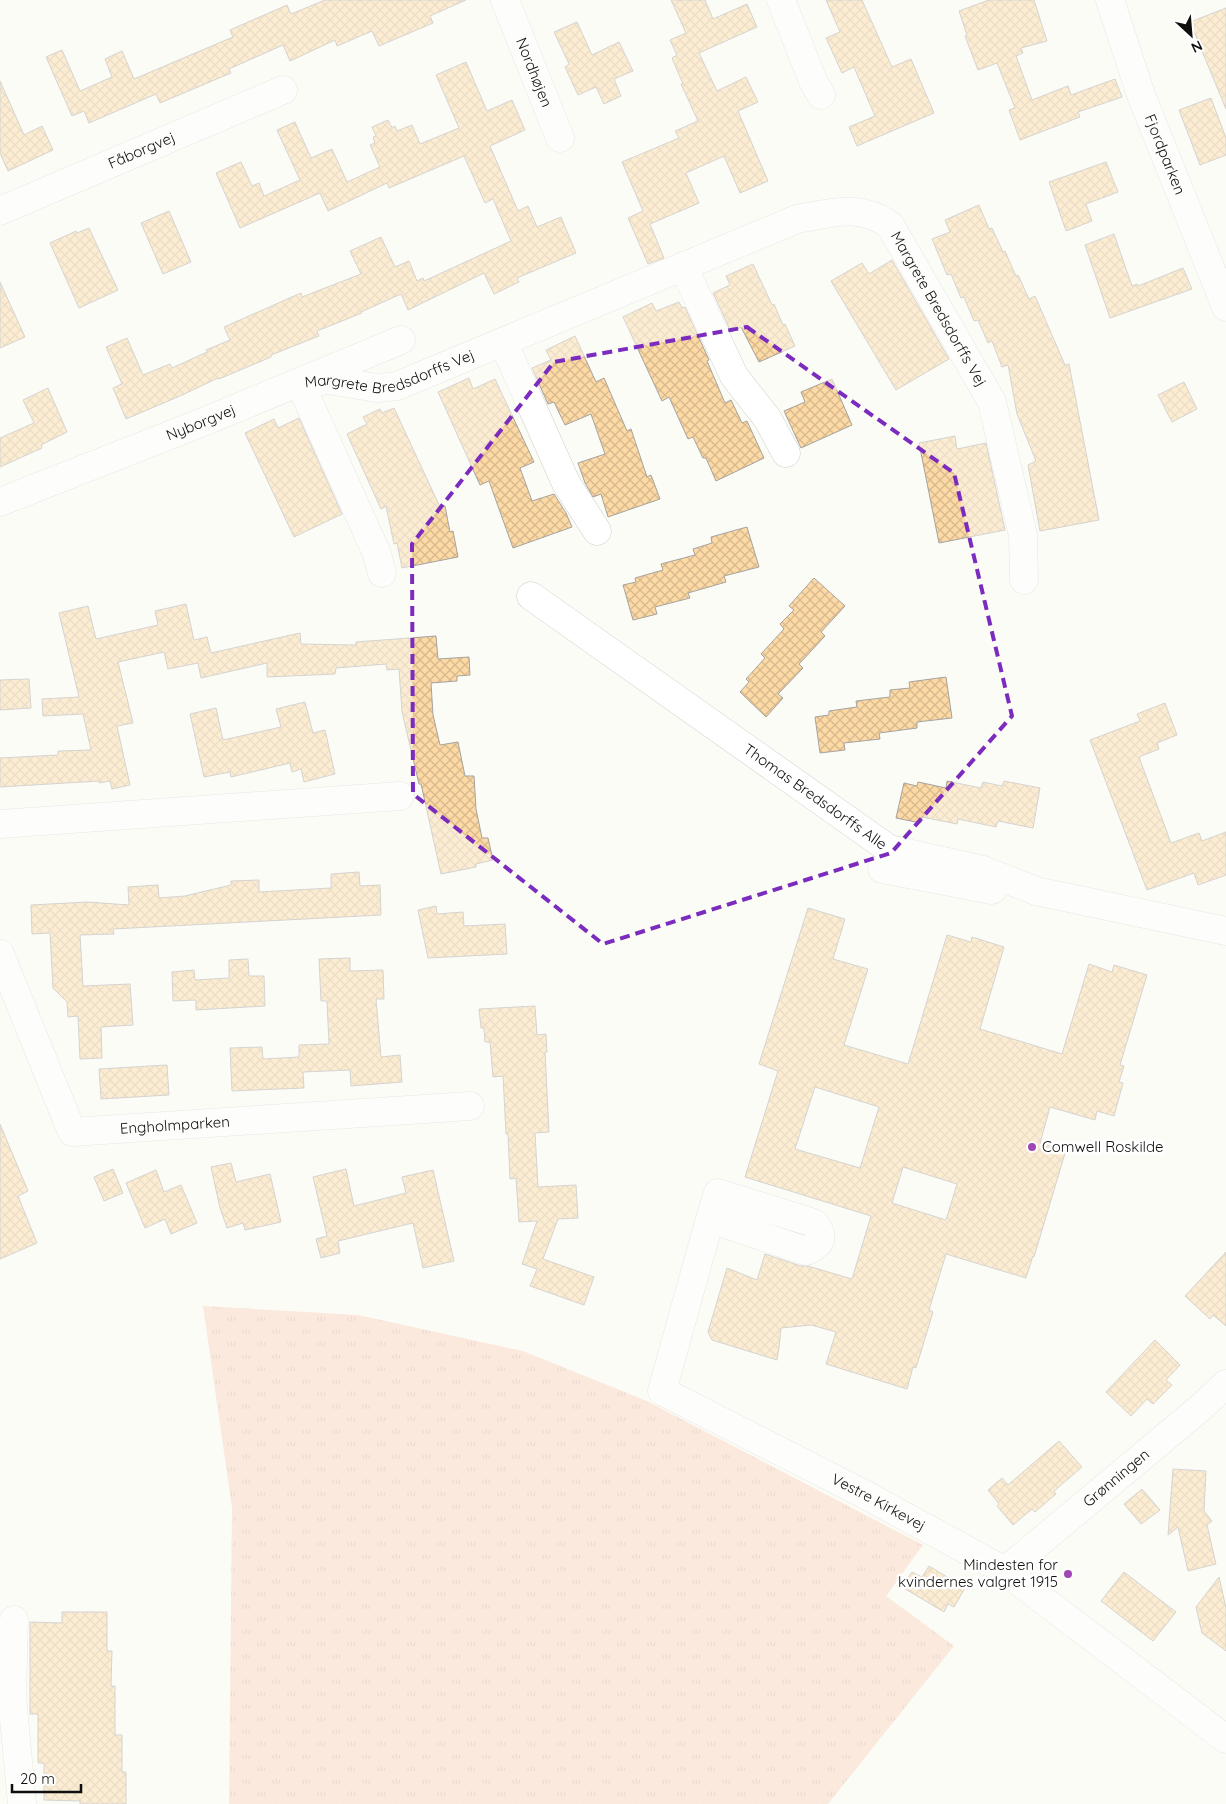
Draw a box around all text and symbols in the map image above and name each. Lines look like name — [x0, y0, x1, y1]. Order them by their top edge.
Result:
north arrow — [1166, 10, 1216, 60]
street label: Nordhøjen — [512, 35, 557, 110]
text: N — [1188, 36, 1205, 57]
street label: Fjordparken — [1141, 111, 1190, 197]
street label: Fåborgvej — [105, 127, 178, 173]
street label: Margrete Bredsdorffs Vej — [887, 228, 991, 390]
street label: Margrete Bredsdorffs Vej — [304, 345, 477, 398]
street label: Nyborgvej — [163, 400, 238, 445]
street label: Thomas Bredsdorffs Alle — [740, 739, 891, 854]
street label: Engholmparken — [119, 1112, 230, 1138]
place label: Comwell Roskilde — [1042, 1137, 1163, 1156]
marker: Comwell Roskilde — [1026, 1141, 1038, 1153]
street label: Grønningen — [1079, 1445, 1153, 1511]
street label: Vestre Kirkevej — [828, 1469, 929, 1535]
place label: Mindesten for kvindernes valgret 1915 — [898, 1555, 1058, 1591]
marker: Mindesten for kvindernes valgret 1915 — [1062, 1568, 1074, 1580]
scale bar — [12, 1762, 81, 1794]
text: 20 m — [20, 1769, 55, 1788]

